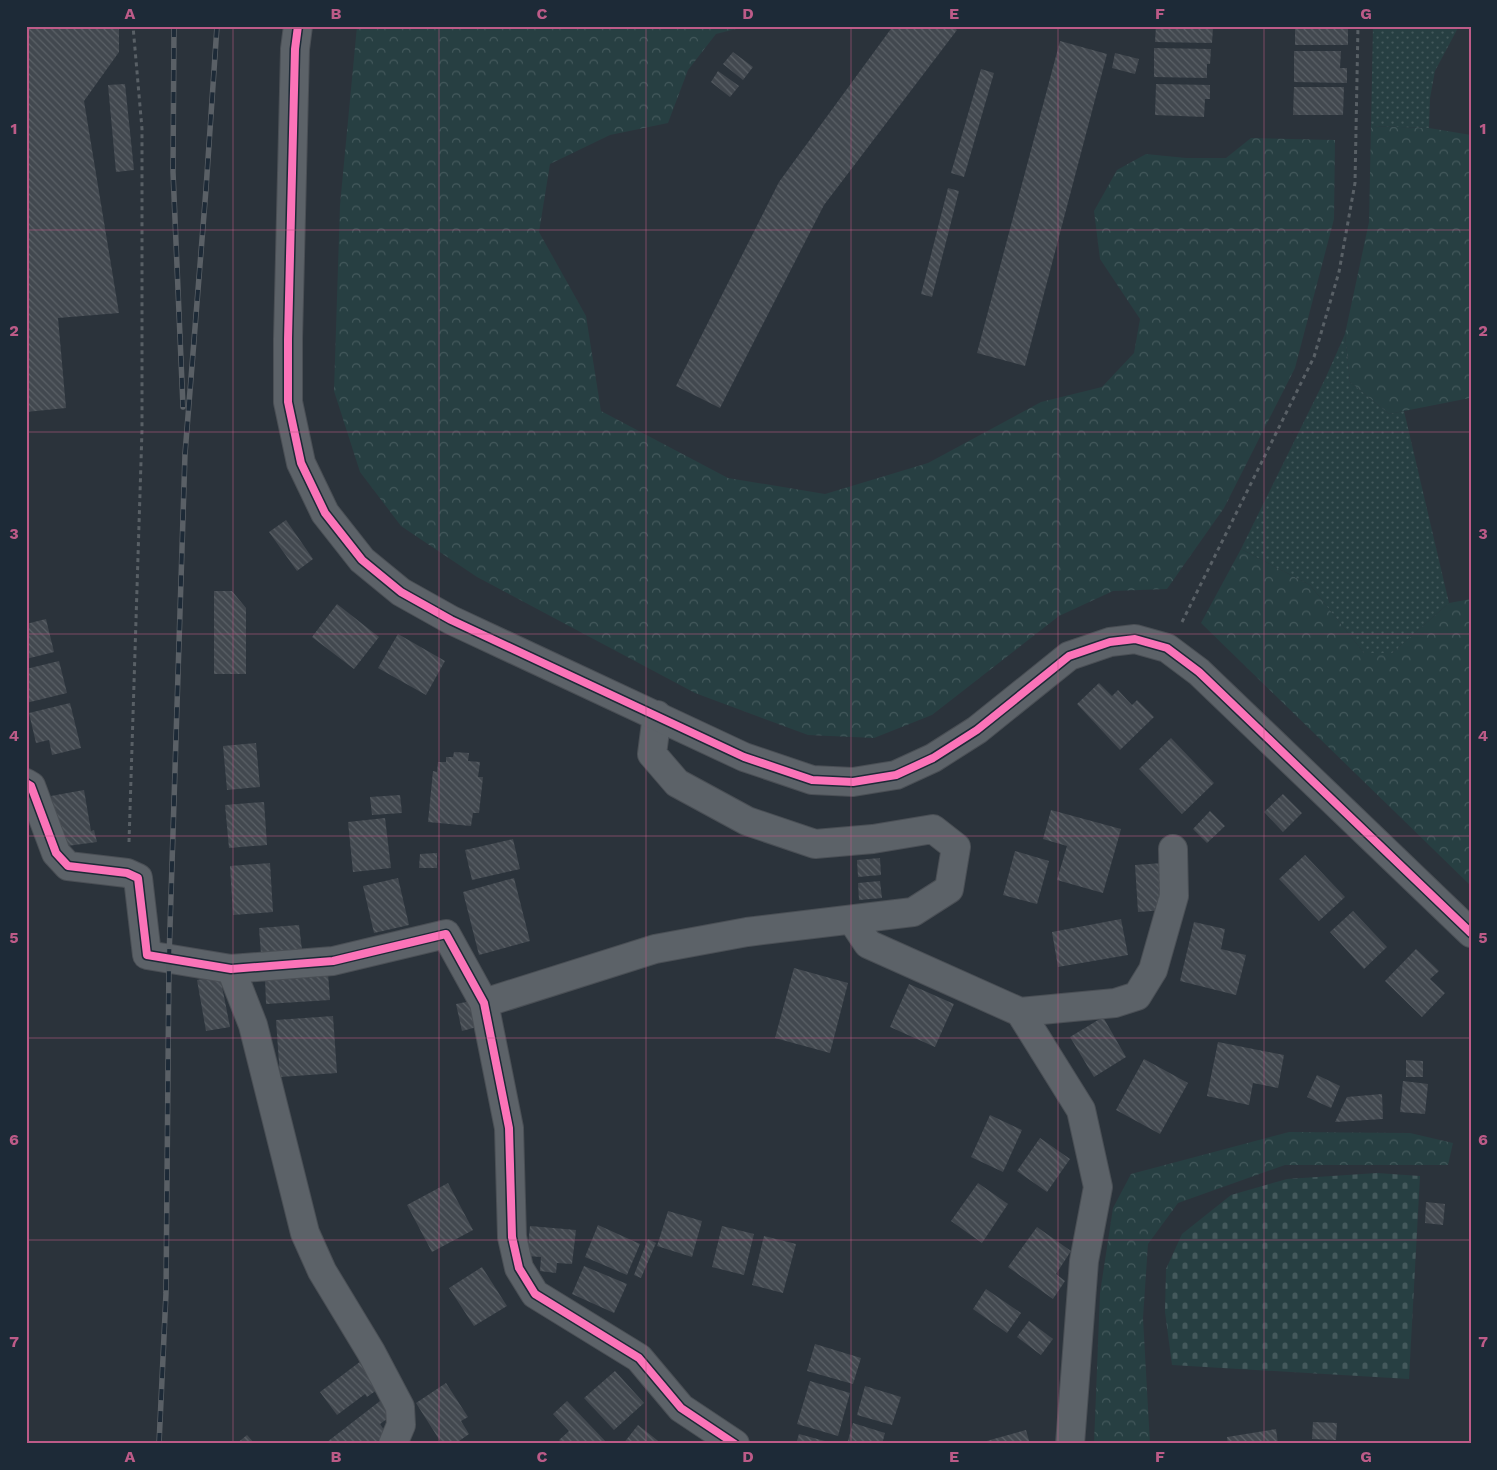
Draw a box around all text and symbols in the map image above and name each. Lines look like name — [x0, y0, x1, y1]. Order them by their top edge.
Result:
text: A — [125, 4, 136, 23]
text: B — [331, 4, 342, 23]
text: C — [537, 4, 548, 23]
text: D — [742, 4, 754, 23]
text: E — [949, 4, 959, 23]
text: F — [1155, 4, 1165, 23]
text: G — [1360, 4, 1372, 23]
text: 1 — [11, 119, 17, 138]
text: 1 — [1480, 119, 1486, 138]
text: 2 — [9, 321, 19, 340]
text: 2 — [1478, 321, 1488, 340]
text: 3 — [9, 524, 19, 543]
text: 3 — [1478, 524, 1488, 543]
text: 4 — [9, 726, 19, 745]
text: 4 — [1478, 726, 1488, 745]
text: 5 — [9, 928, 19, 947]
text: 5 — [1478, 928, 1488, 947]
text: 6 — [9, 1130, 19, 1149]
text: 6 — [1478, 1130, 1488, 1149]
text: 7 — [9, 1332, 19, 1351]
text: 7 — [1478, 1332, 1488, 1351]
text: A — [125, 1447, 136, 1466]
text: B — [331, 1447, 342, 1466]
text: C — [537, 1447, 548, 1466]
text: D — [742, 1447, 754, 1466]
text: E — [949, 1447, 959, 1466]
text: F — [1155, 1447, 1165, 1466]
text: G — [1360, 1447, 1372, 1466]

